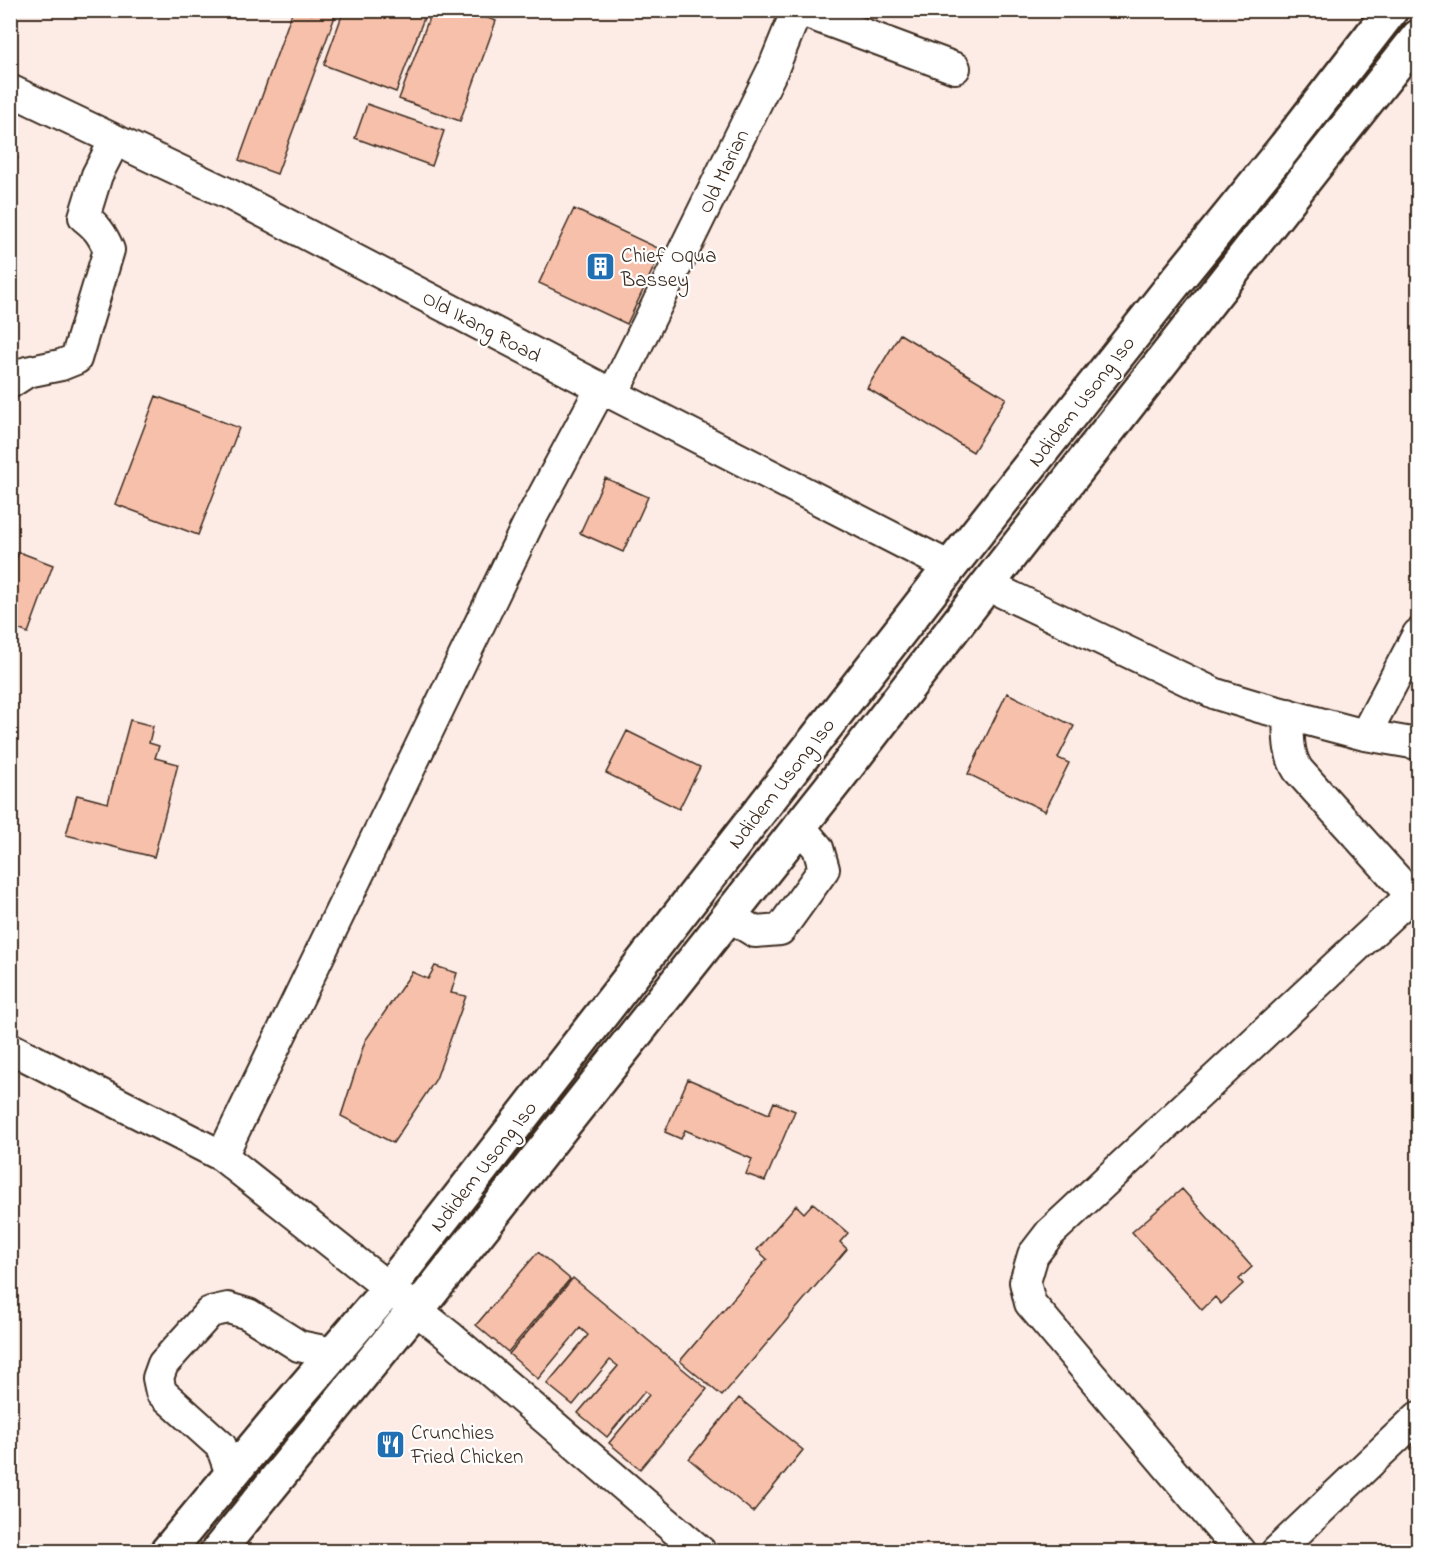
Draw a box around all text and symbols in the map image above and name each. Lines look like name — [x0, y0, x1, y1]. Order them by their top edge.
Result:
street label: Old Marian — [691, 125, 758, 219]
place label: Chief Oqua Bassey — [620, 242, 717, 298]
building icon: Chief Oqua Bassey — [584, 251, 616, 283]
street label: Old Ikang Road — [415, 284, 546, 374]
street label: Ndidem Usong Iso — [1022, 330, 1145, 475]
street label: Ndidem Usong Iso — [722, 712, 845, 857]
street label: Ndidem Usong Iso — [424, 1095, 547, 1240]
place label: Crunchies Fried Chicken — [410, 1419, 523, 1473]
restaurant icon: Crunchies Fried Chicken — [374, 1428, 406, 1460]

